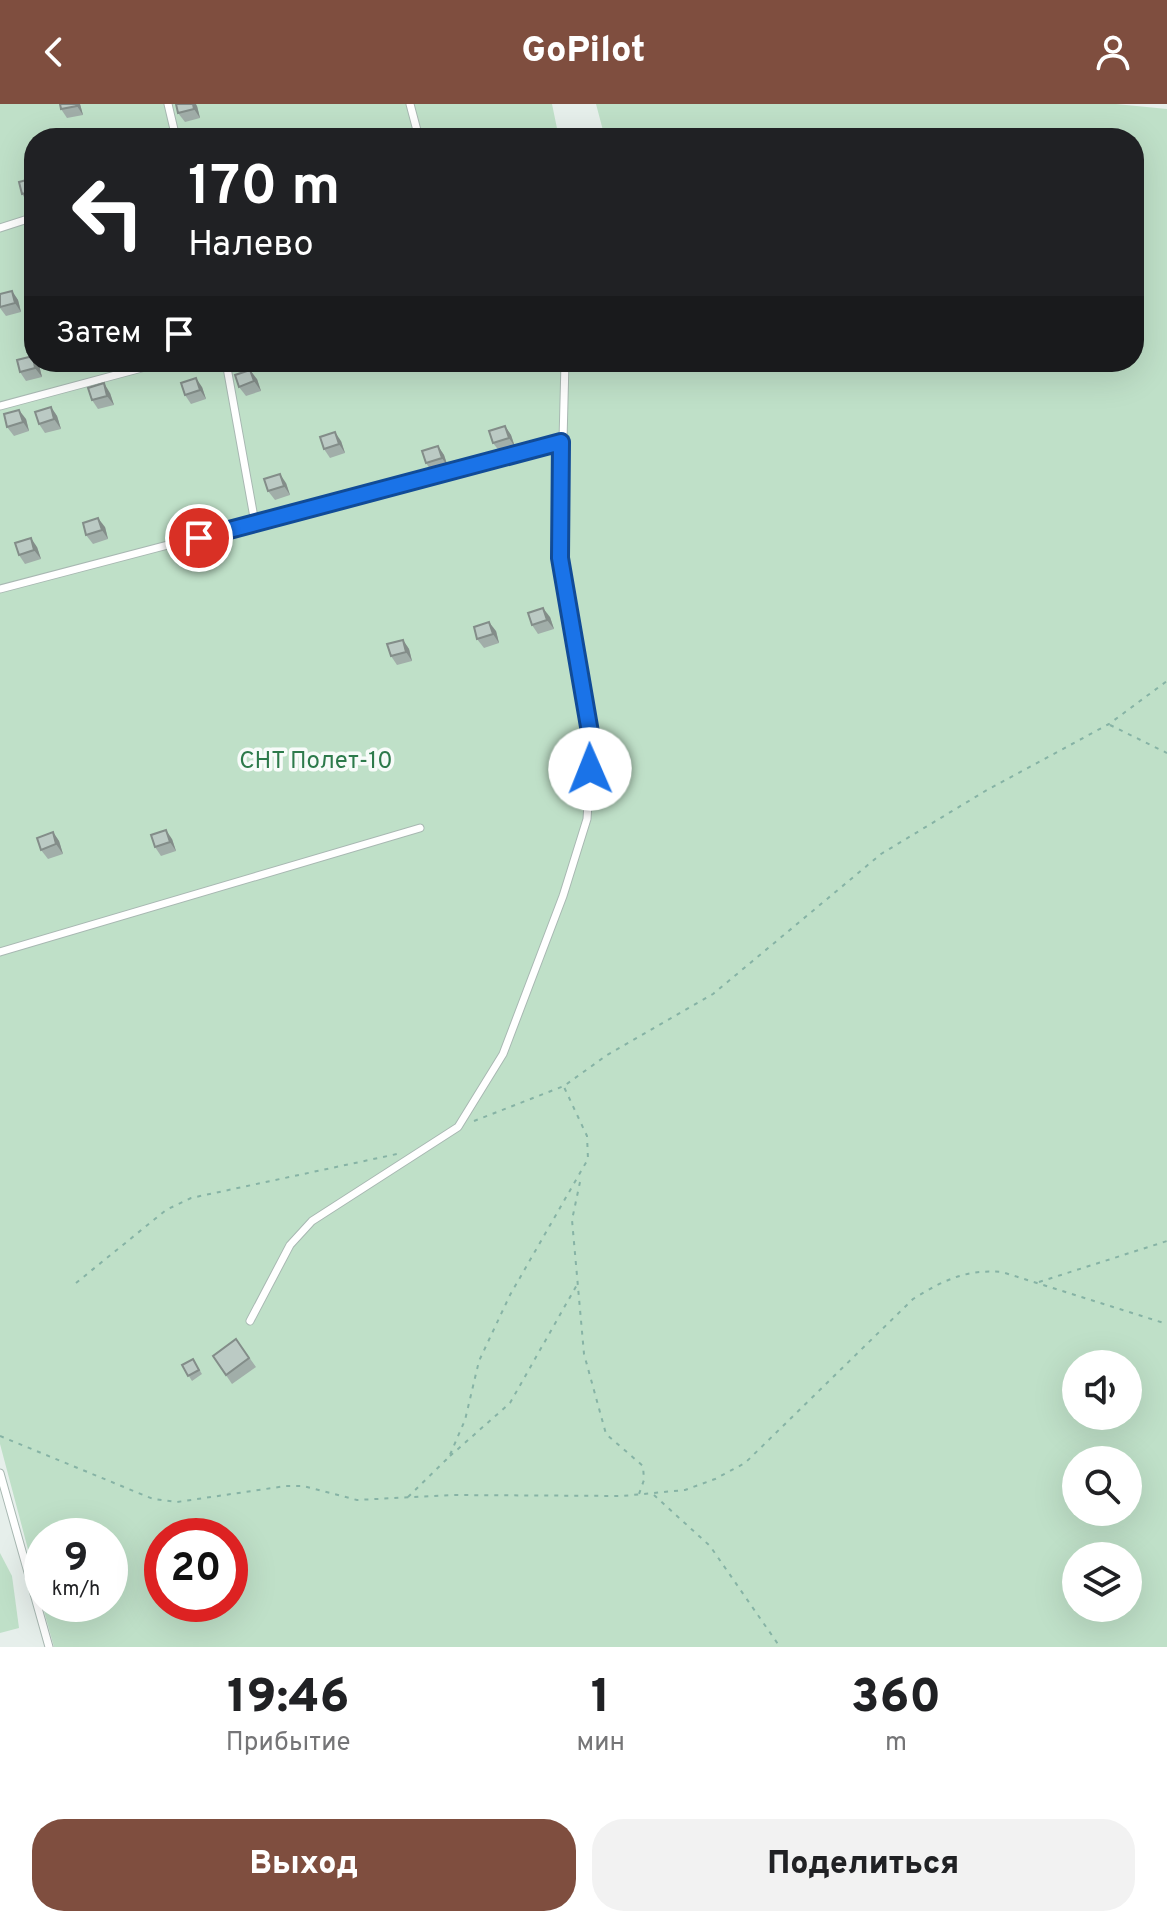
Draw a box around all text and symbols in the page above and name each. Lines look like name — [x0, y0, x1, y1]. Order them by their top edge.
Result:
text: GoPilot — [522, 29, 645, 75]
icon: back — [32, 30, 76, 74]
icon: person — [1091, 30, 1135, 74]
text: 170 m — [188, 154, 340, 224]
icon: left — [56, 160, 160, 264]
text: Налево — [188, 223, 314, 269]
icon: arrive — [157, 312, 201, 356]
text: Затем — [56, 316, 141, 353]
pin — [165, 504, 233, 572]
icon: arrive — [177, 516, 221, 560]
position arrow — [548, 727, 632, 811]
park label: СНТ Полет-10 — [239, 747, 393, 777]
map controls — [1062, 1350, 1142, 1622]
button: sound — [1062, 1350, 1142, 1430]
button: search — [1062, 1446, 1142, 1526]
speed limit sign: 20 — [144, 1518, 248, 1622]
text: 9 — [64, 1535, 88, 1585]
button: layers — [1062, 1542, 1142, 1622]
text: km/h — [52, 1577, 100, 1603]
text: 19:46 — [227, 1669, 349, 1729]
text: 1 — [591, 1669, 610, 1729]
text: 360 — [851, 1669, 941, 1729]
text: Прибытие — [226, 1727, 351, 1760]
text: мин — [576, 1727, 625, 1760]
text: m — [885, 1727, 907, 1760]
button: Выход — [32, 1819, 576, 1911]
button: Поделиться — [592, 1819, 1135, 1911]

